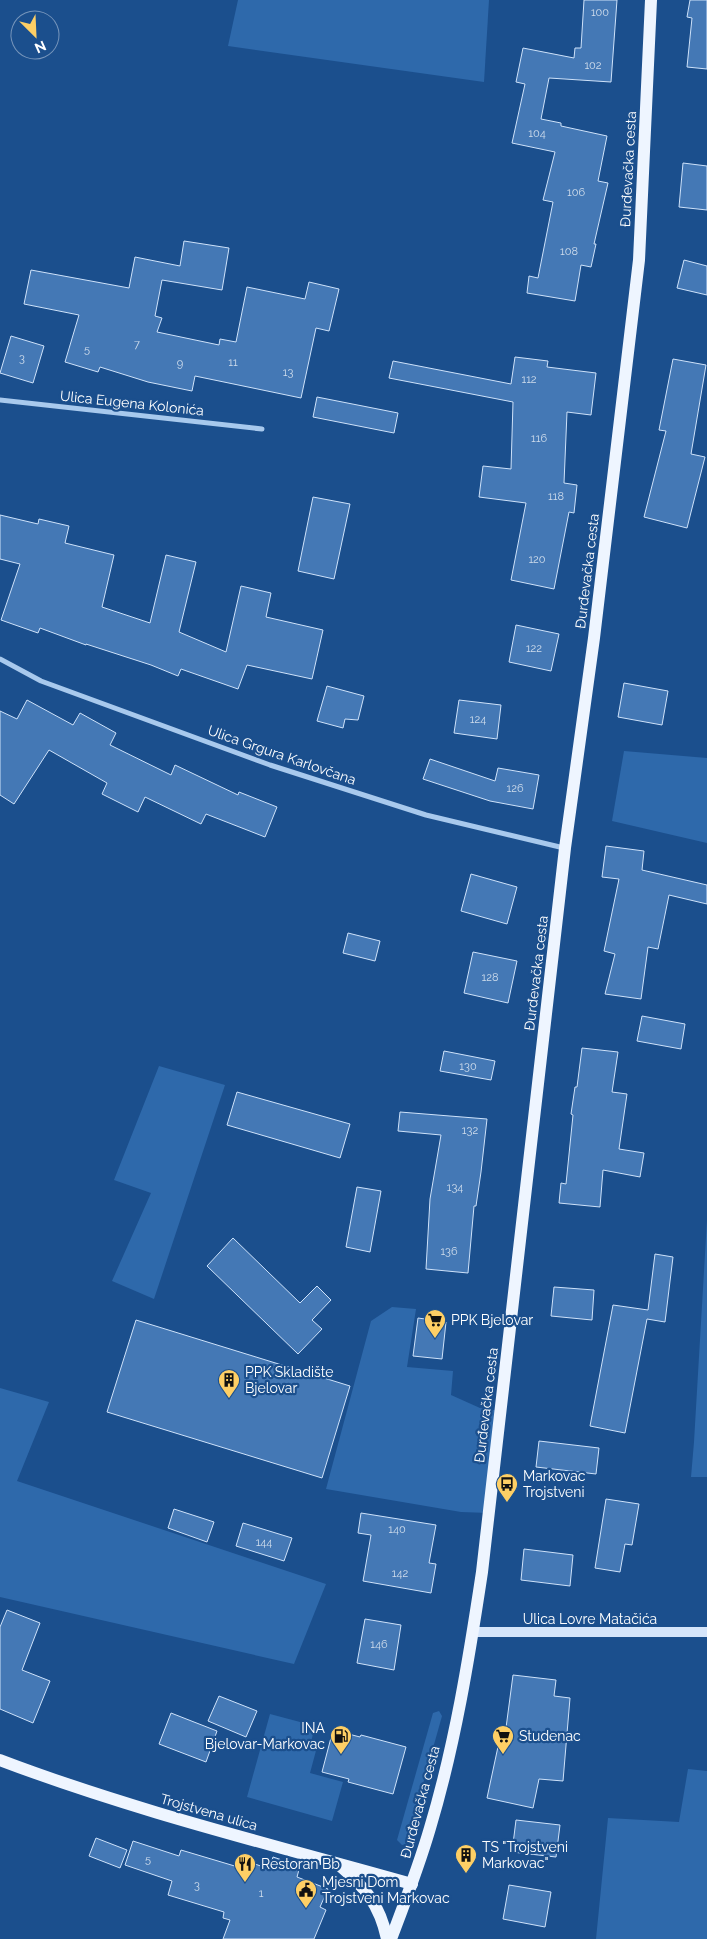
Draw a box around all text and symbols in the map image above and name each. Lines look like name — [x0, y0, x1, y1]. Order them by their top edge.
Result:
house number: 100 — [591, 6, 609, 19]
north arrow — [10, 10, 60, 60]
text: N — [32, 37, 48, 56]
house number: 102 — [584, 59, 602, 72]
street label: Đurđevačka cesta — [617, 111, 639, 227]
house number: 104 — [528, 127, 546, 140]
house number: 106 — [567, 186, 585, 199]
house number: 108 — [560, 245, 578, 258]
house number: 7 — [134, 338, 140, 351]
house number: 5 — [84, 343, 90, 356]
house number: 3 — [19, 352, 25, 365]
house number: 11 — [228, 356, 238, 369]
house number: 9 — [177, 357, 183, 370]
house number: 13 — [283, 366, 293, 379]
house number: 112 — [521, 373, 537, 386]
street label: Ulica Eugena Kolonića — [59, 387, 205, 419]
house number: 116 — [531, 432, 547, 445]
house number: 118 — [548, 490, 564, 503]
street label: Đurđevačka cesta — [572, 512, 602, 630]
house number: 120 — [528, 553, 546, 566]
house number: 122 — [526, 642, 542, 655]
house number: 124 — [470, 713, 486, 726]
street label: Ulica Grgura Karlovčana — [206, 722, 358, 788]
house number: 126 — [506, 782, 524, 795]
street label: Đurđevačka cesta — [521, 914, 551, 1032]
house number: 128 — [482, 971, 498, 984]
house number: 130 — [459, 1060, 477, 1073]
house number: 132 — [462, 1124, 478, 1137]
house number: 134 — [447, 1181, 463, 1194]
house number: 136 — [440, 1245, 458, 1258]
supermarket icon: PPK Bjelovar — [423, 1308, 447, 1339]
place label: PPK Bjelovar — [451, 1312, 533, 1328]
street label: Đurđevačka cesta — [471, 1346, 501, 1464]
place label: PPK Skladište Bjelovar — [245, 1364, 333, 1396]
building icon: PPK Skladište Bjelovar — [217, 1368, 241, 1399]
place label: Markovac Trojstveni — [523, 1468, 586, 1500]
bus stop icon: Markovac Trojstveni — [495, 1472, 519, 1503]
house number: 140 — [388, 1523, 406, 1536]
house number: 144 — [256, 1536, 272, 1549]
house number: 142 — [392, 1567, 408, 1580]
street label: Ulica Lovre Matačića — [523, 1611, 657, 1627]
house number: 146 — [370, 1638, 388, 1651]
place label: INA Bjelovar-Markovac — [205, 1720, 326, 1752]
fuel station icon: INA Bjelovar-Markovac — [329, 1724, 353, 1755]
supermarket icon: Studenac — [491, 1724, 515, 1755]
place label: Studenac — [519, 1728, 581, 1744]
street label: Đurđevačka cesta — [397, 1744, 443, 1860]
street label: Trojstvena ulica — [159, 1791, 259, 1833]
place label: TS "Trojstveni Markovac" — [482, 1839, 568, 1871]
building icon: TS "Trojstveni Markovac" — [454, 1843, 478, 1874]
restaurant icon: Restoran Bb — [233, 1852, 257, 1883]
house number: 5 — [145, 1853, 151, 1866]
place label: Restoran Bb — [261, 1856, 340, 1872]
place label: Mjesni Dom Trojstveni Markovac — [322, 1874, 450, 1906]
public building icon: Mjesni Dom Trojstveni Markovac — [294, 1878, 318, 1909]
house number: 3 — [194, 1879, 200, 1892]
house number: 1 — [259, 1887, 264, 1900]

